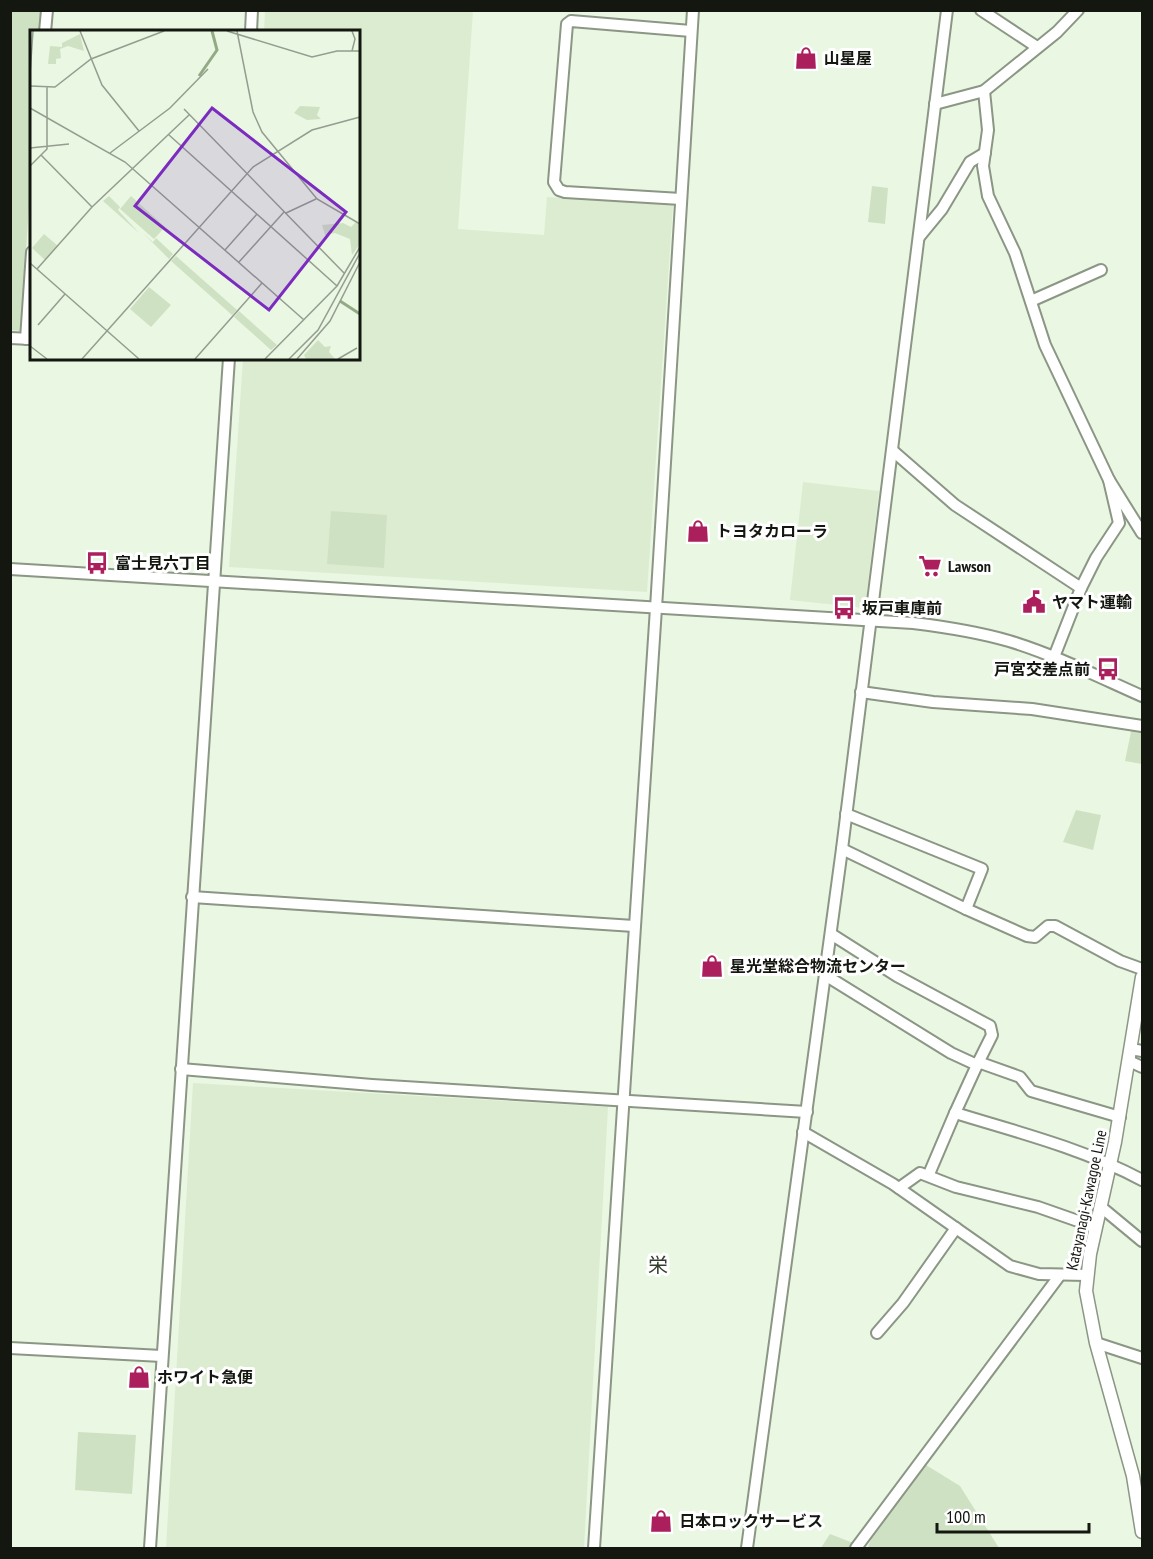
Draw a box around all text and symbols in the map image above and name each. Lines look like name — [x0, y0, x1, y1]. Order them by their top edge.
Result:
inset map — [30, 30, 360, 360]
shop icon: 山星屋 — [793, 45, 819, 71]
place label: 山星屋 — [824, 48, 872, 68]
shop icon: トヨタカローラ — [685, 518, 711, 544]
place label: トヨタカローラ — [716, 521, 828, 541]
bus stop icon: 富士見六丁目 — [84, 550, 110, 576]
place label: 富士見六丁目 — [115, 553, 211, 573]
supermarket icon: Lawson — [917, 553, 943, 579]
place label: Lawson — [948, 556, 991, 576]
public building icon: ヤマト運輸 — [1021, 589, 1047, 615]
place label: ヤマト運輸 — [1052, 592, 1132, 612]
bus stop icon: 坂戸車庫前 — [831, 595, 857, 621]
place label: 坂戸車庫前 — [862, 598, 942, 618]
bus stop icon: 戸宮交差点前 — [1095, 656, 1121, 682]
place label: 戸宮交差点前 — [994, 659, 1090, 679]
shop icon: 星光堂総合物流センター — [699, 953, 725, 979]
place label: 星光堂総合物流センター — [730, 956, 906, 976]
street label: Katayanagi-Kawagoe Line — [1061, 1128, 1111, 1272]
district label: 栄 — [648, 1252, 668, 1278]
shop icon: ホワイト急便 — [126, 1364, 152, 1390]
place label: ホワイト急便 — [157, 1367, 253, 1387]
scale bar — [937, 1496, 1088, 1534]
text: 100 m — [946, 1505, 986, 1528]
shop icon: 日本ロックサービス — [648, 1508, 674, 1534]
place label: 日本ロックサービス — [679, 1511, 823, 1531]

